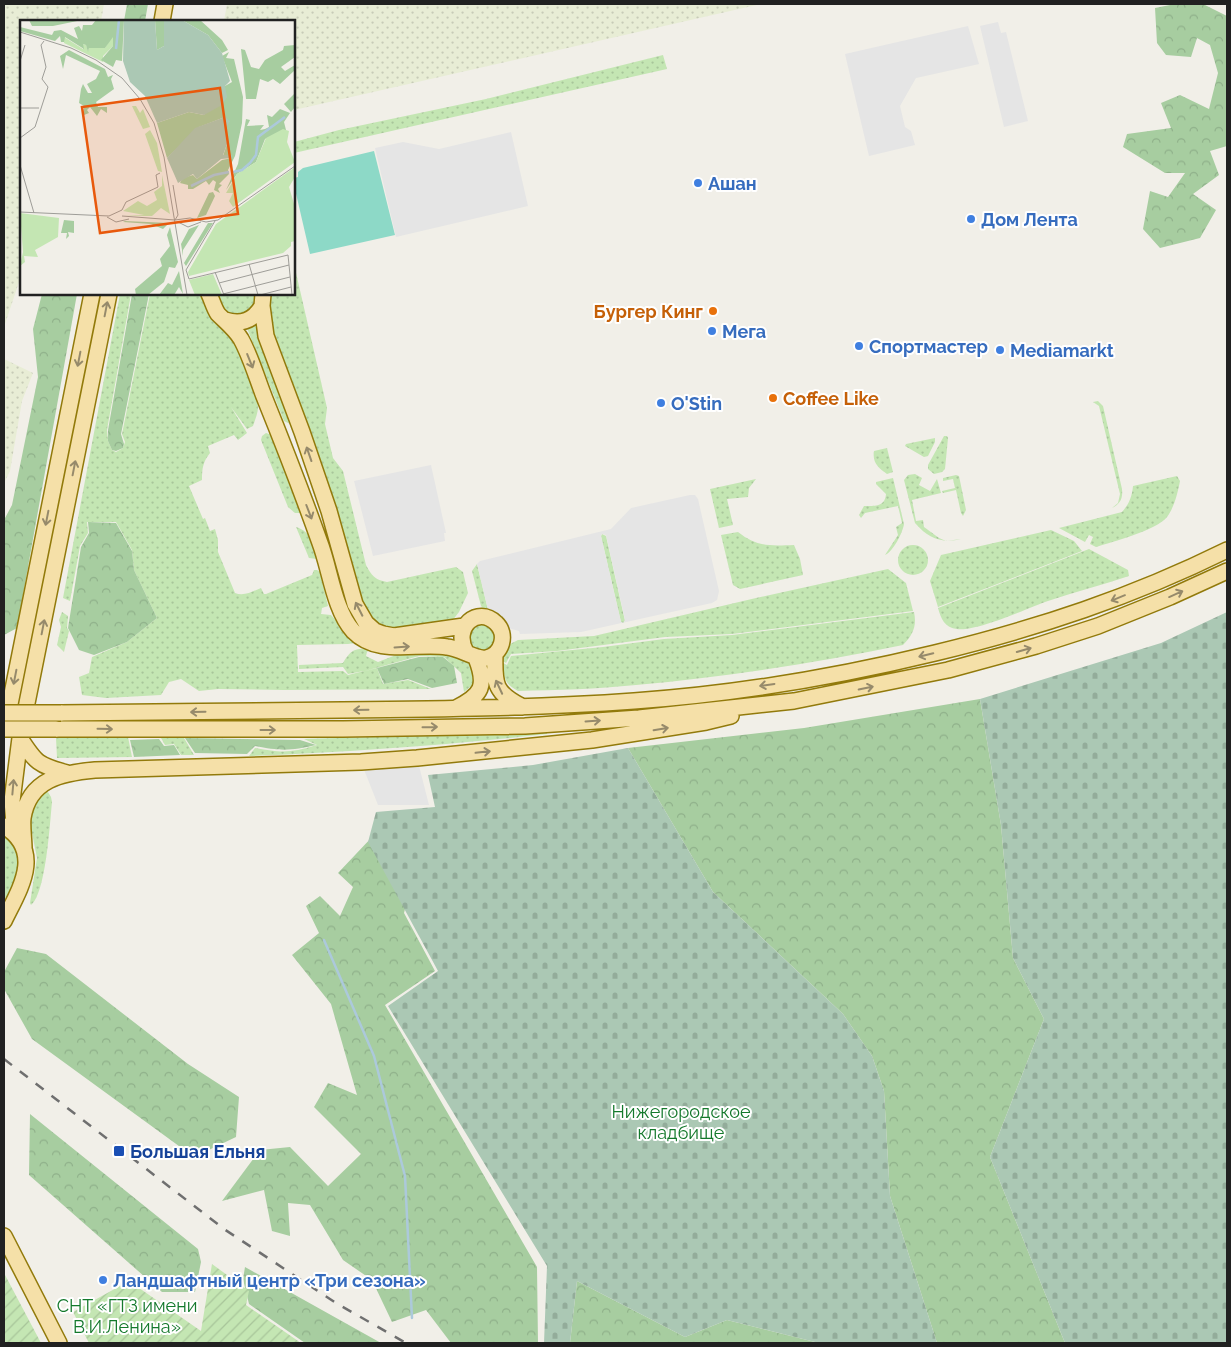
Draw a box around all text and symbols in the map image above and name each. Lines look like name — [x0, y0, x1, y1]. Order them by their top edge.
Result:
inset map — [20, 20, 295, 295]
place label: Ашан — [708, 173, 757, 194]
marker: Ашан — [692, 177, 704, 189]
place label: Дом Лента — [981, 209, 1078, 230]
marker: Дом Лента — [965, 213, 977, 225]
one-way arrow — [102, 301, 112, 317]
place label: Бургер Кинг — [594, 301, 703, 322]
marker: Бургер Кинг — [707, 305, 719, 317]
place label: Мега — [722, 321, 766, 342]
marker: Мега — [706, 325, 718, 337]
place label: Спортмастер — [869, 336, 988, 357]
marker: Спортмастер — [853, 340, 865, 352]
place label: Mediamarkt — [1010, 340, 1114, 361]
marker: Mediamarkt — [994, 344, 1006, 356]
one-way arrow — [74, 350, 83, 366]
one-way arrow — [245, 353, 255, 368]
place label: Coffee Like — [783, 388, 879, 409]
marker: Coffee Like — [767, 392, 779, 404]
place label: O'Stin — [671, 393, 722, 414]
marker: O'Stin — [655, 397, 667, 409]
one-way arrow — [304, 446, 314, 462]
one-way arrow — [70, 460, 80, 476]
one-way arrow — [305, 504, 314, 519]
one-way arrow — [42, 510, 52, 526]
one-way arrow — [1168, 589, 1183, 599]
one-way arrow — [1111, 593, 1126, 603]
one-way arrow — [354, 601, 364, 616]
one-way arrow — [38, 620, 48, 636]
one-way arrow — [394, 642, 410, 651]
one-way arrow — [1015, 644, 1031, 654]
one-way arrow — [919, 651, 935, 660]
one-way arrow — [10, 669, 20, 685]
one-way arrow — [494, 680, 504, 695]
one-way arrow — [760, 681, 776, 691]
one-way arrow — [857, 683, 873, 692]
one-way arrow — [353, 705, 370, 715]
one-way arrow — [191, 707, 207, 717]
one-way arrow — [584, 716, 600, 726]
one-way arrow — [422, 722, 438, 732]
one-way arrow — [96, 724, 113, 734]
one-way arrow — [653, 724, 669, 734]
one-way arrow — [259, 725, 275, 735]
one-way arrow — [474, 748, 490, 757]
one-way arrow — [9, 779, 18, 795]
park label: Нижегородское кладбище — [611, 1101, 751, 1143]
place label: Большая Ельня — [130, 1141, 265, 1162]
marker: Большая Ельня — [112, 1144, 126, 1158]
place label: Ландшафтный центр «Три сезона» — [113, 1270, 426, 1291]
marker: Ландшафтный центр «Три сезона» — [97, 1274, 109, 1286]
park label: СНТ «ГТЗ имени В.И.Ленина» — [57, 1295, 197, 1337]

